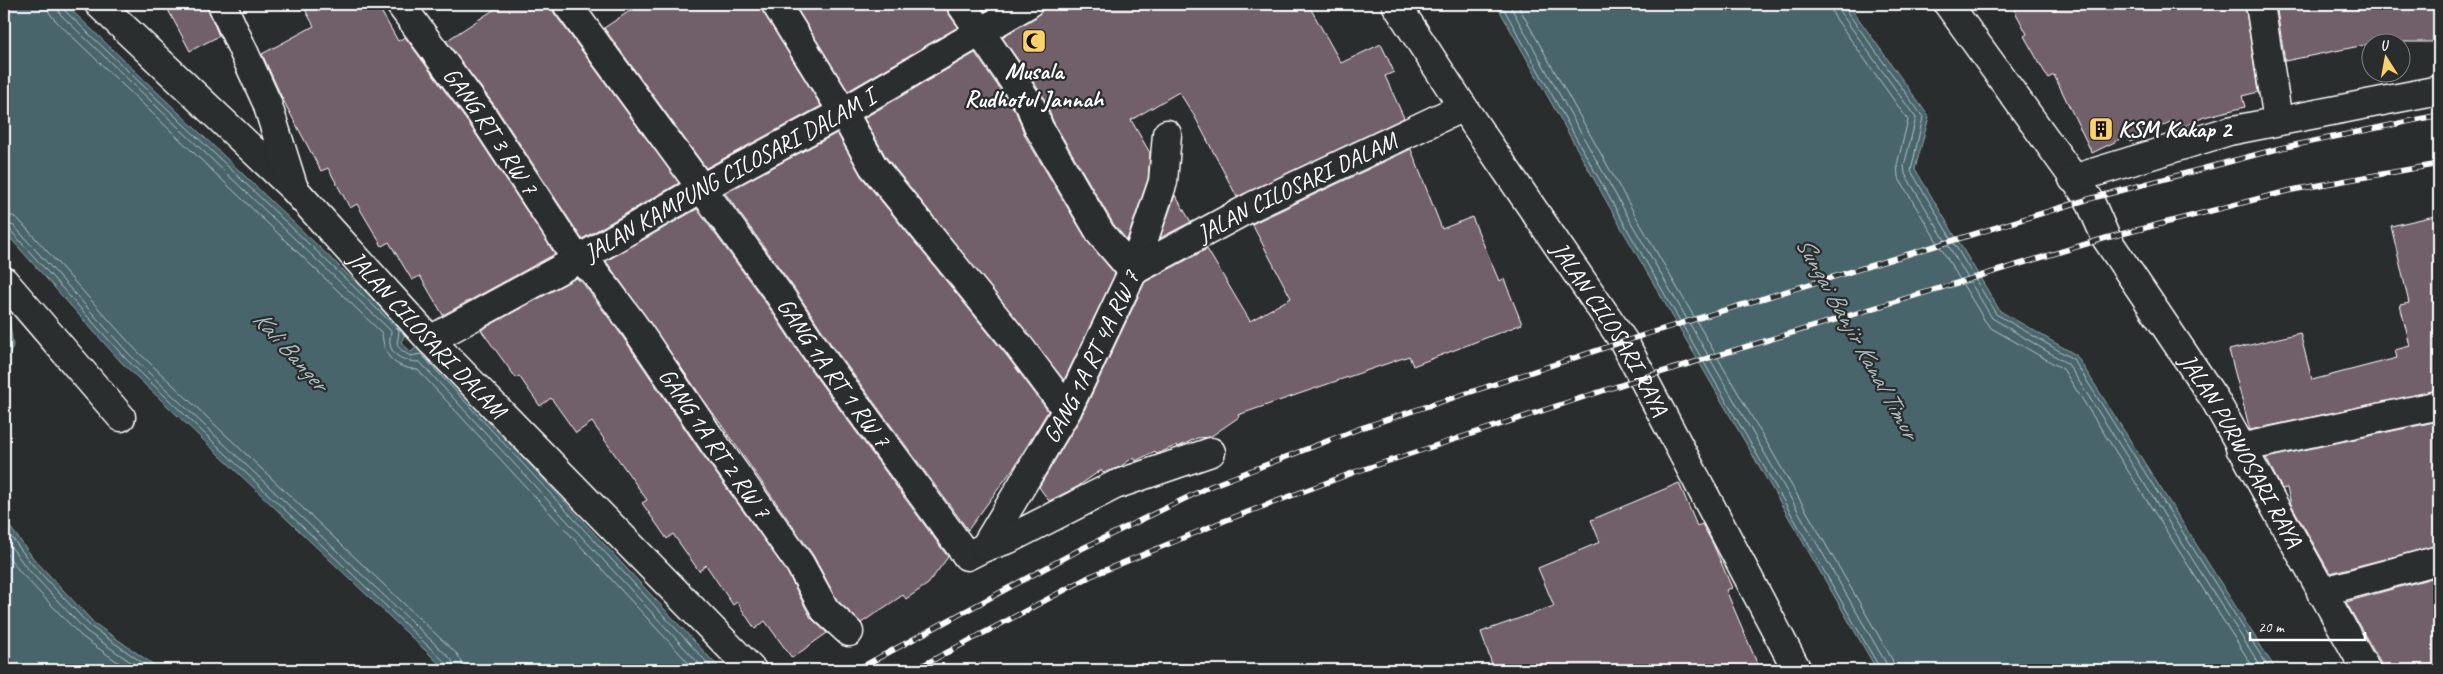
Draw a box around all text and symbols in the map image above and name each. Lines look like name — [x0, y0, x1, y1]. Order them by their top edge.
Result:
mosque icon: Musala Rudhotul Jannah — [1021, 28, 1047, 54]
north arrow — [2360, 32, 2410, 82]
text: U — [2379, 36, 2392, 55]
place label: Musala Rudhotul Jannah — [965, 56, 1105, 114]
street label: GANG RT 3 RW 7 — [437, 61, 546, 201]
street label: JALAN KAMPUNG CILOSARI DALAM I — [578, 79, 885, 268]
place label: KSM Kakap 2 — [2118, 114, 2233, 144]
building icon: KSM Kakap 2 — [2088, 116, 2114, 142]
street label: JALAN CILOSARI DALAM — [1191, 124, 1404, 249]
water label: Sungai Banjir Kanal Timur — [1788, 231, 1928, 447]
street label: JALAN CILOSARI RAYA — [1544, 235, 1675, 421]
street label: JALAN CILOSARI DALAM — [341, 244, 515, 426]
street label: GANG 1A RT 4A RW 7 — [1036, 265, 1147, 448]
street label: GANG 1A RT 1 RW 7 — [771, 292, 898, 454]
water label: Kali Banger — [246, 304, 338, 401]
street label: JALAN PURWOSARI RAYA — [2172, 347, 2310, 553]
street label: GANG 1A RT 2 RW 7 — [652, 362, 778, 525]
scale bar — [2250, 609, 2366, 641]
text: 20 m — [2258, 618, 2285, 637]

